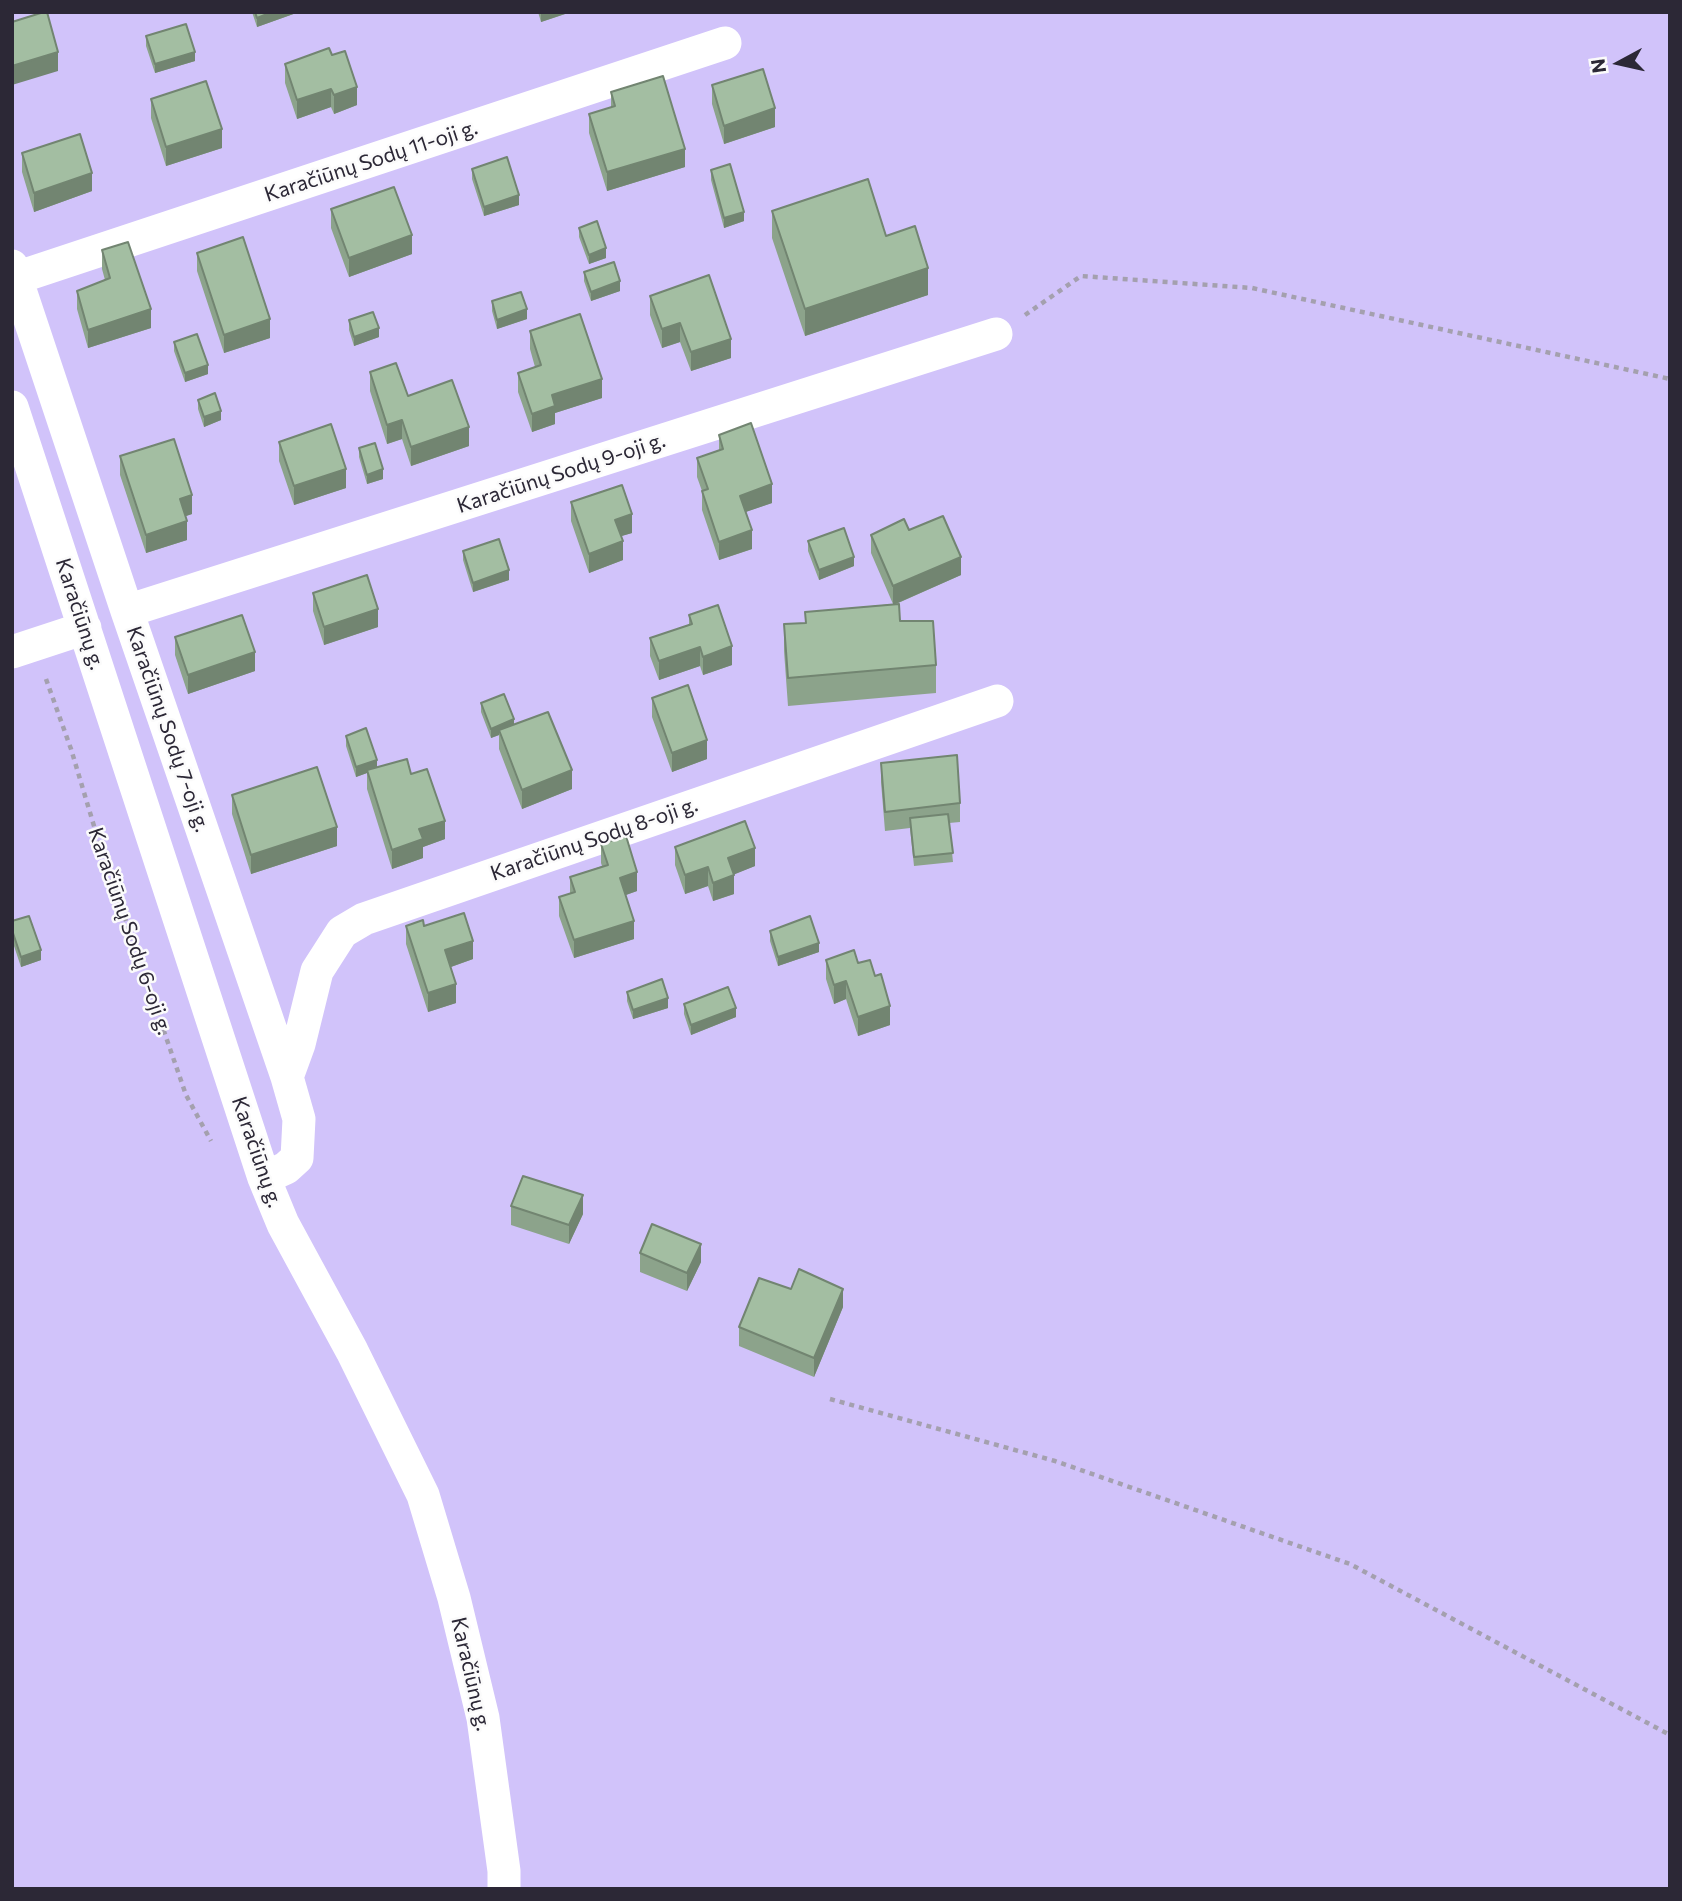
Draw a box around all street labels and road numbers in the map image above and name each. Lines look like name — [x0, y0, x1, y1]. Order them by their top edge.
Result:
street label: Karačiūnų Sodų 11-oji g. — [261, 115, 481, 207]
street label: Karačiūnų Sodų 9-oji g. — [454, 427, 668, 519]
street label: Karačiūnų g. — [50, 555, 110, 673]
street label: Karačiūnų Sodų 7-oji g. — [121, 623, 215, 835]
street label: Karačiūnų Sodų 8-oji g. — [487, 792, 701, 886]
street label: Karačiūnų Sodų 6-oji g. — [83, 824, 177, 1038]
street label: Karačiūnų g. — [226, 1093, 288, 1211]
street label: Karačiūnų g. — [446, 1615, 496, 1733]

